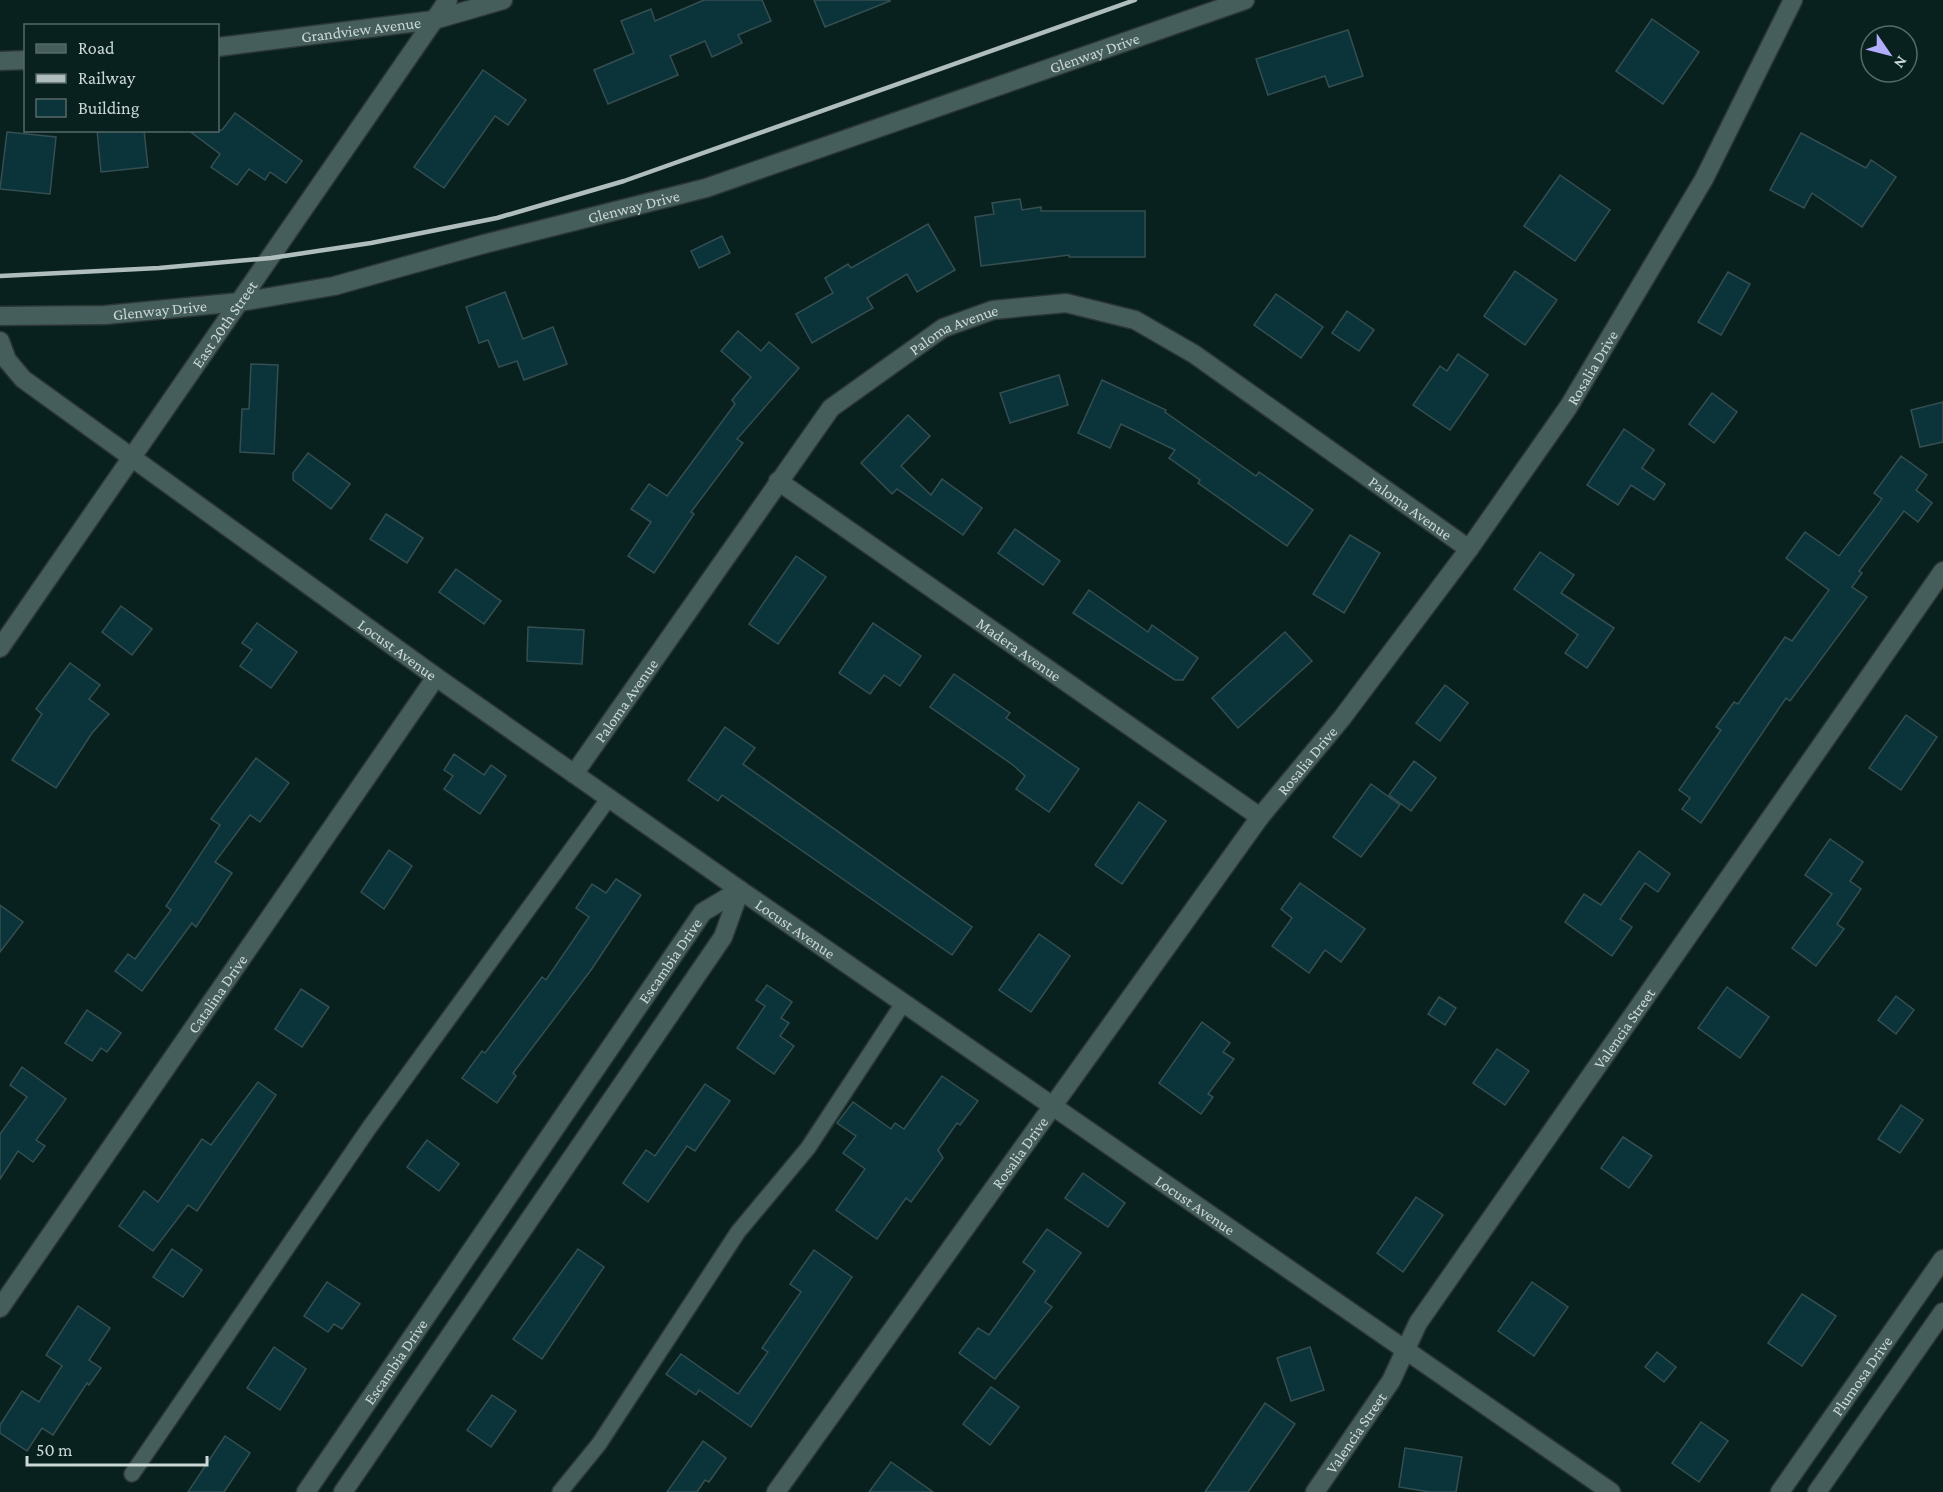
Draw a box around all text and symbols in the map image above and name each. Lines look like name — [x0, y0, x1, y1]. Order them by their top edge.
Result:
street label: Grandview Avenue — [300, 13, 422, 45]
legend — [24, 24, 219, 132]
north arrow — [1859, 24, 1919, 84]
street label: Glenway Drive — [1047, 29, 1142, 76]
text: Road — [78, 38, 115, 58]
text: N — [1891, 53, 1911, 72]
text: Railway — [78, 68, 136, 88]
text: Building — [78, 98, 140, 118]
street label: Glenway Drive — [586, 187, 681, 226]
street label: East 20th Street — [188, 277, 260, 371]
street label: Glenway Drive — [112, 297, 207, 323]
street label: Paloma Avenue — [906, 301, 999, 358]
street label: Rosalia Drive — [1563, 327, 1621, 408]
street label: Paloma Avenue — [1366, 472, 1455, 543]
street label: Madera Avenue — [974, 614, 1065, 684]
street label: Locust Avenue — [355, 615, 440, 683]
street label: Paloma Avenue — [591, 655, 661, 745]
street label: Rosalia Drive — [1274, 723, 1340, 798]
street label: Locust Avenue — [752, 895, 838, 962]
street label: Escambia Drive — [635, 915, 705, 1006]
street label: Catalina Drive — [184, 951, 250, 1036]
street label: Valencia Street — [1590, 984, 1658, 1072]
street label: Rosalia Drive — [988, 1113, 1051, 1191]
street label: Locust Avenue — [1152, 1171, 1238, 1238]
street label: Escambia Drive — [360, 1316, 430, 1407]
street label: Plumosa Drive — [1828, 1333, 1895, 1419]
street label: Valencia Street — [1322, 1388, 1390, 1476]
scale bar — [27, 1429, 207, 1467]
text: 50 m — [36, 1440, 73, 1460]

